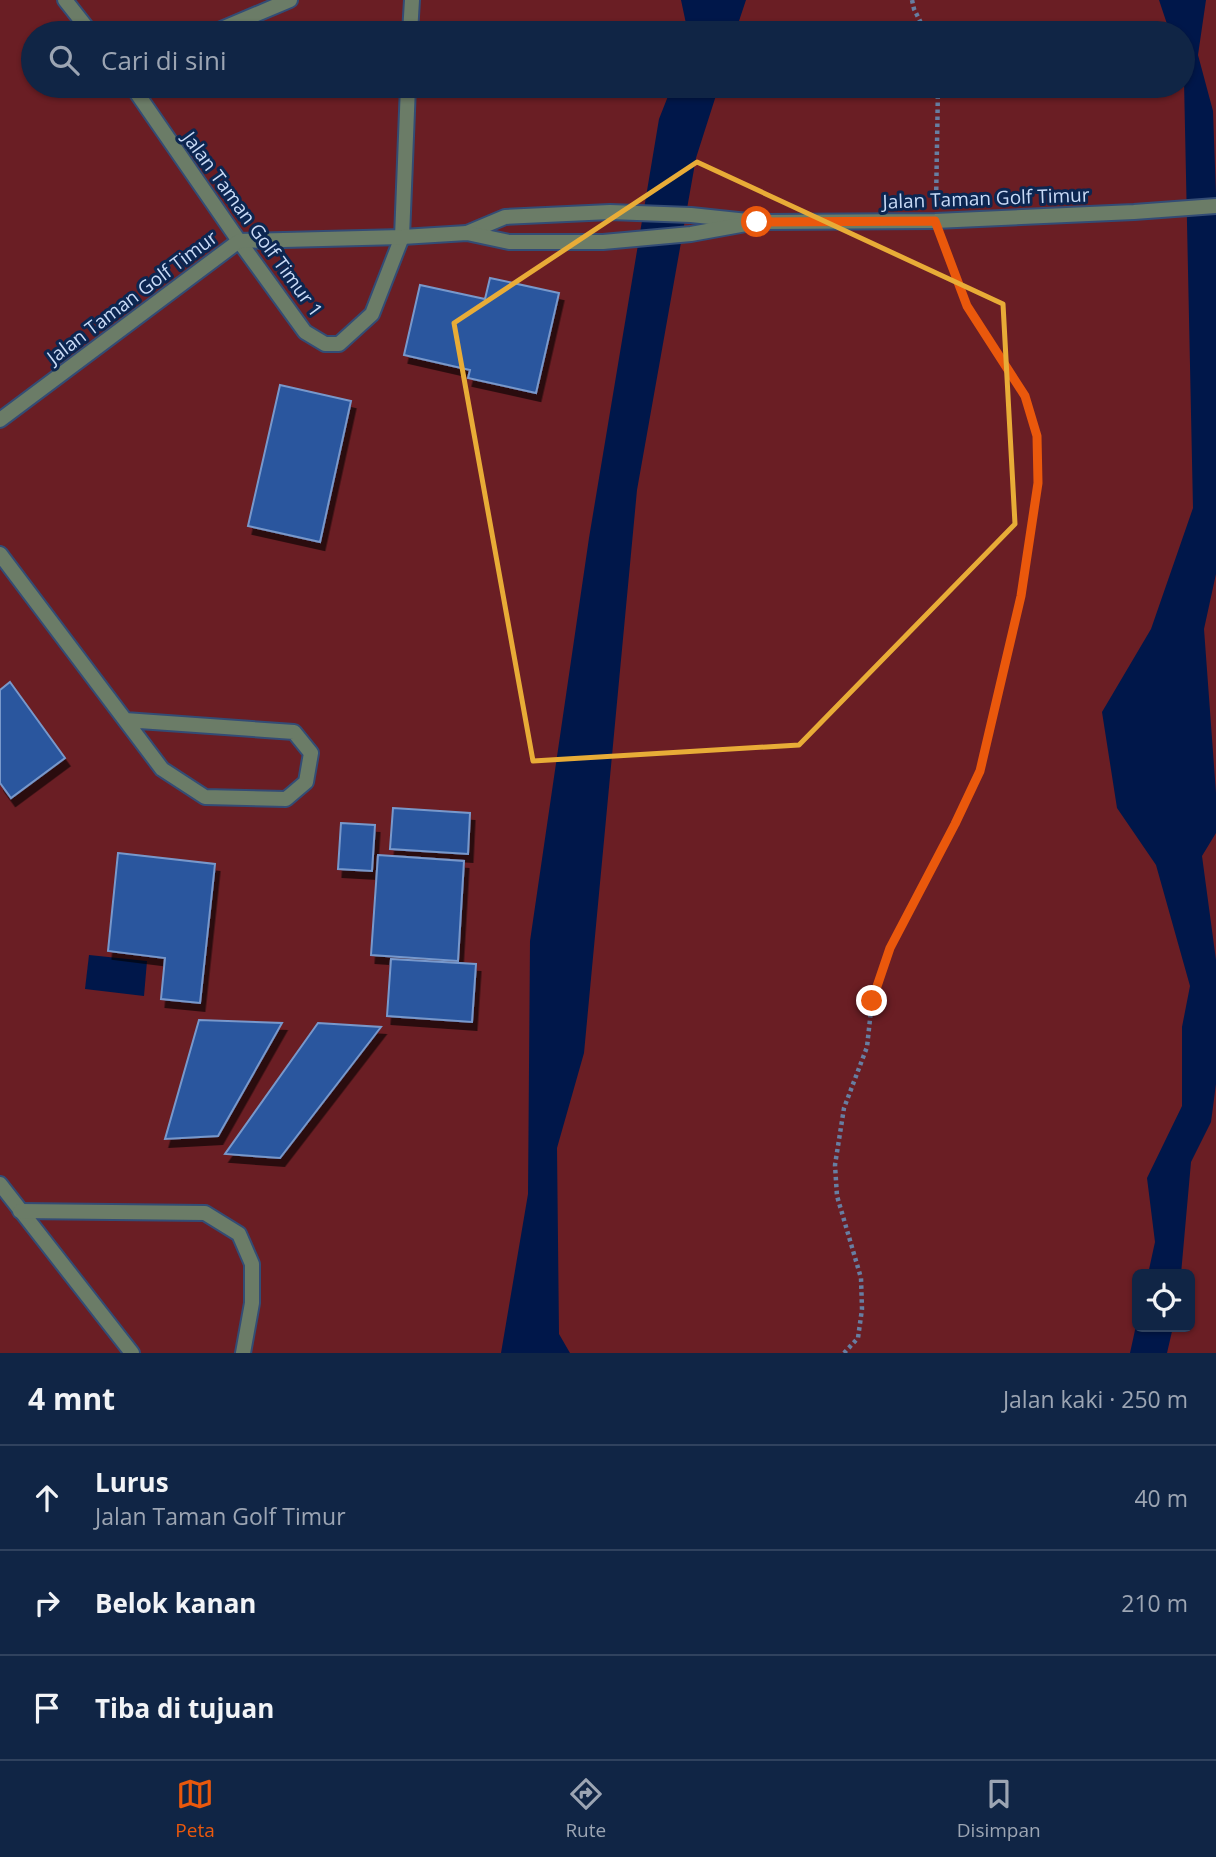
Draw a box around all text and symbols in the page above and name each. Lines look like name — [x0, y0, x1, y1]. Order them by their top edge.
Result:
search box — [21, 21, 1195, 98]
icon: search — [45, 41, 83, 79]
text: Cari di sini — [101, 42, 226, 78]
street label: Jalan Taman Golf Timur 1 — [176, 125, 329, 322]
street label: Jalan Taman Golf Timur — [880, 181, 1090, 215]
route start — [741, 206, 772, 237]
street label: Jalan Taman Golf Timur — [40, 224, 223, 371]
route end — [856, 985, 887, 1016]
map controls — [1132, 1269, 1195, 1332]
button: locate — [1132, 1269, 1195, 1332]
text: 4 mnt — [28, 1378, 115, 1419]
text: Jalan kaki · 250 m — [1003, 1383, 1188, 1415]
text: Lurus — [95, 1464, 169, 1500]
icon: ahead — [28, 1479, 66, 1517]
text: 40 m — [1134, 1482, 1188, 1514]
text: Jalan Taman Golf Timur — [95, 1500, 346, 1532]
icon: right — [28, 1584, 66, 1622]
text: Belok kanan — [95, 1585, 256, 1621]
text: 210 m — [1121, 1587, 1188, 1619]
icon: arrive — [28, 1689, 66, 1727]
text: Tiba di tujuan — [95, 1690, 274, 1726]
tab: Peta — [175, 1775, 215, 1843]
tab: Rute — [565, 1775, 606, 1843]
tab: Disimpan — [957, 1775, 1041, 1843]

